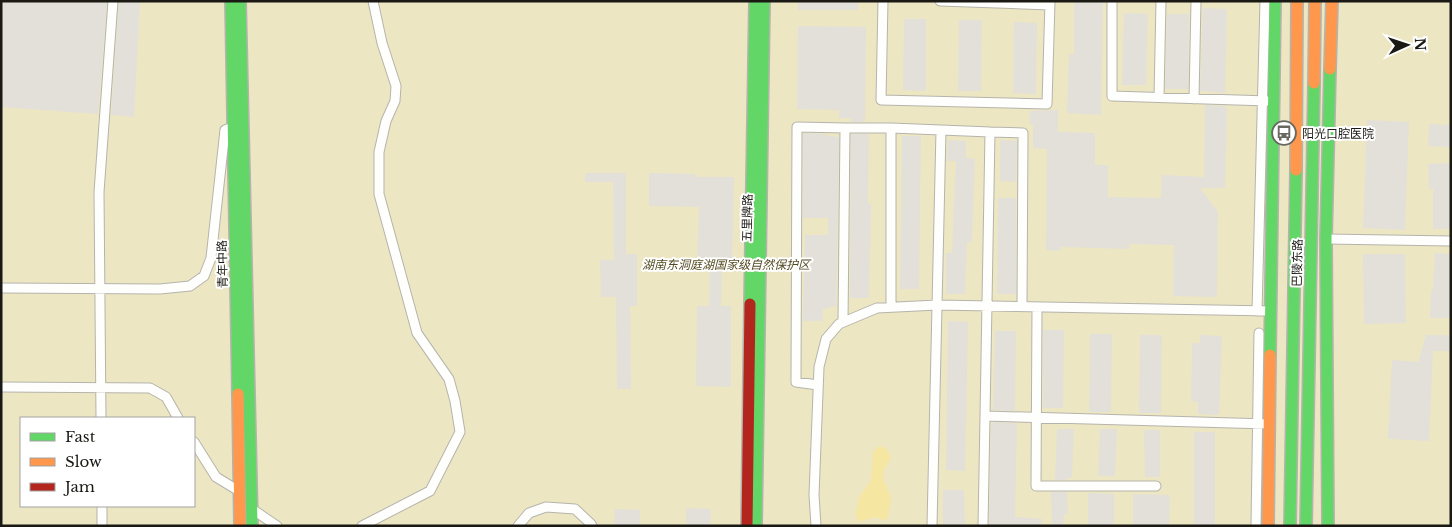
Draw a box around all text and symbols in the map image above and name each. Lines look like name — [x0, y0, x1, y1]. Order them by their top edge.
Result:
north arrow — [1382, 20, 1432, 70]
text: N — [1411, 37, 1429, 51]
bus stop icon: 阳光口腔医院 — [1271, 120, 1297, 146]
place label: 阳光口腔医院 — [1302, 126, 1374, 141]
street label: 五里牌路 — [739, 194, 755, 242]
street label: 巴陵东路 — [1289, 239, 1305, 287]
street label: 青年中路 — [214, 240, 230, 288]
park label: 湖南东洞庭湖国家级自然保护区 — [642, 257, 812, 272]
legend — [20, 417, 195, 507]
text: Fast — [65, 427, 96, 446]
text: Slow — [65, 452, 102, 471]
text: Jam — [63, 477, 95, 496]

